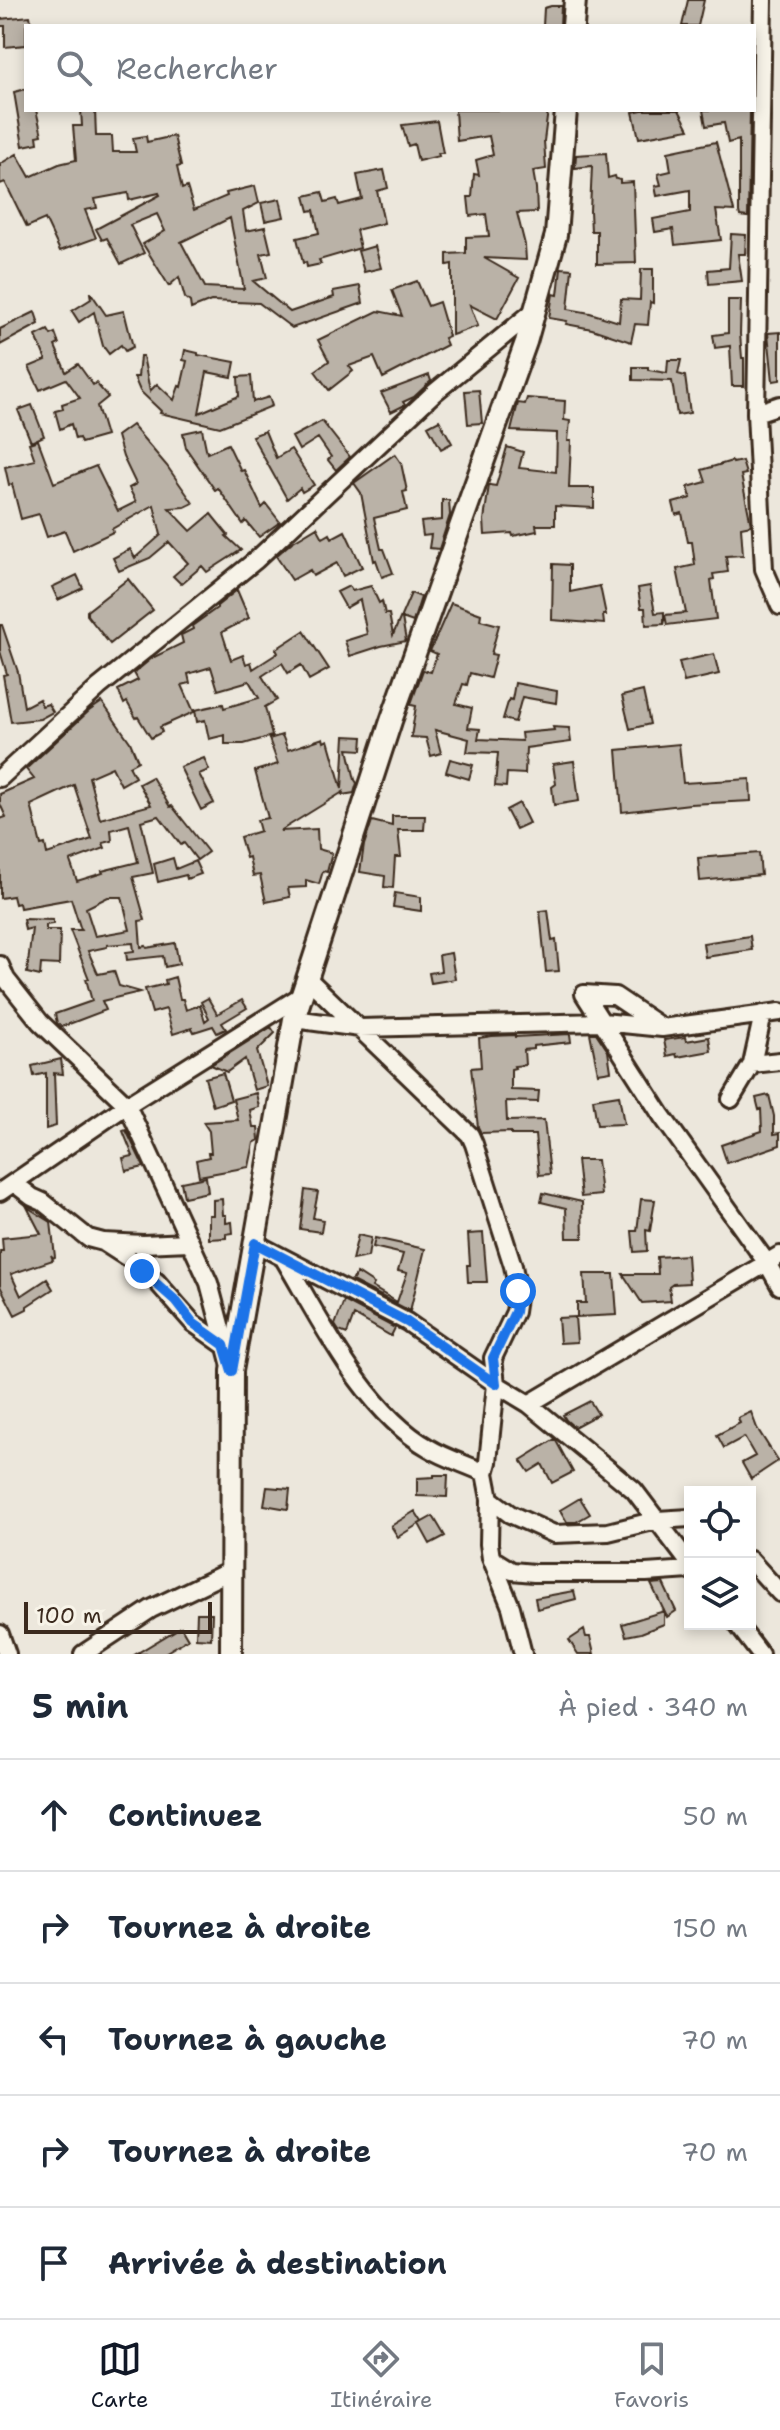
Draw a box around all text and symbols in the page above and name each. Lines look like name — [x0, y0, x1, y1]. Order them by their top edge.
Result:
search box — [24, 24, 756, 112]
icon: search — [52, 46, 96, 90]
text: Rechercher — [116, 48, 278, 89]
route end — [124, 1253, 160, 1289]
route start — [500, 1273, 536, 1309]
map controls — [684, 1486, 756, 1630]
button: locate — [684, 1486, 756, 1558]
button: layers — [684, 1558, 756, 1630]
scale bar — [24, 1598, 212, 1634]
text: 100 m — [36, 1601, 102, 1630]
text: 5 min — [32, 1683, 129, 1729]
text: À pied · 340 m — [558, 1689, 748, 1724]
icon: ahead — [32, 1793, 76, 1837]
text: Continuez — [108, 1795, 263, 1836]
text: 50 m — [683, 1798, 748, 1833]
icon: right — [32, 1905, 76, 1949]
text: Tournez à droite — [108, 1907, 371, 1948]
text: 150 m — [672, 1910, 748, 1945]
icon: left — [32, 2017, 76, 2061]
text: Tournez à gauche — [108, 2019, 387, 2060]
text: 70 m — [681, 2022, 748, 2057]
icon: right — [32, 2129, 76, 2173]
text: Tournez à droite — [108, 2131, 371, 2172]
text: 70 m — [681, 2134, 748, 2169]
icon: arrive — [32, 2241, 76, 2285]
text: Arrivée à destination — [108, 2243, 447, 2284]
tab: Carte — [91, 2337, 149, 2414]
tab: Itinéraire — [330, 2337, 432, 2414]
tab: Favoris — [614, 2337, 689, 2414]

